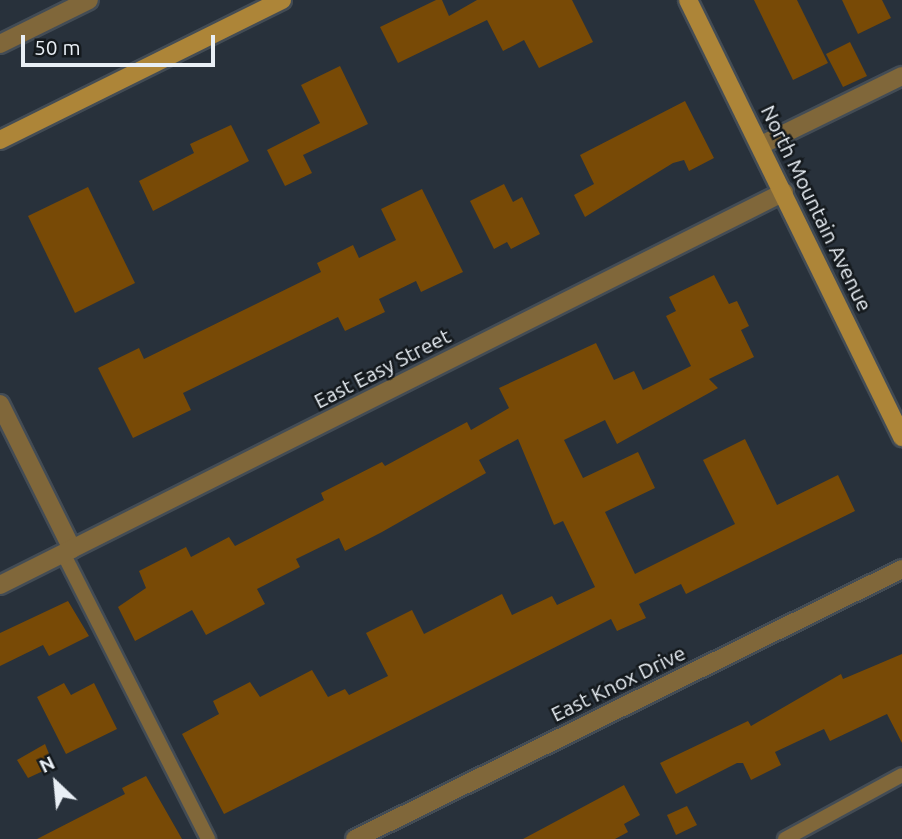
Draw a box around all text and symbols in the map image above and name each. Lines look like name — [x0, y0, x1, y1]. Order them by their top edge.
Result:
scale bar — [24, 21, 219, 65]
text: 50 m — [34, 35, 81, 59]
street label: North Mountain Avenue — [756, 101, 878, 315]
street label: East Easy Street — [309, 323, 455, 413]
street label: East Knox Drive — [547, 640, 689, 726]
north arrow — [21, 748, 91, 818]
text: N — [36, 751, 58, 777]

